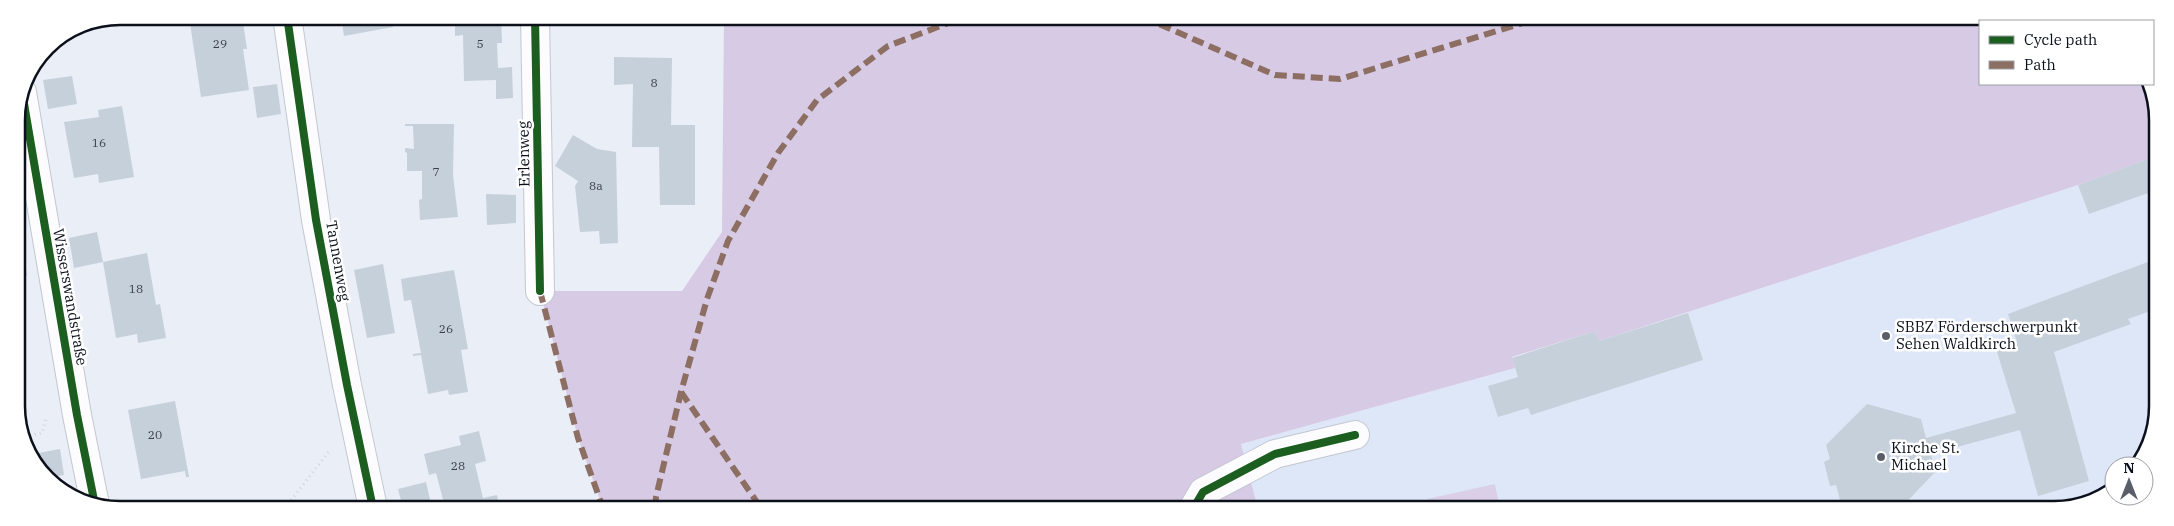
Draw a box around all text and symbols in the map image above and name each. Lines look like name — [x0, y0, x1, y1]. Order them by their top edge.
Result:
legend — [1979, 20, 2154, 85]
text: Cycle path — [2024, 30, 2097, 49]
house number: 29 — [213, 36, 227, 51]
house number: 5 — [476, 36, 484, 51]
text: Path — [2024, 55, 2056, 74]
house number: 8 — [650, 75, 658, 90]
street label: Erlenweg — [513, 121, 534, 187]
house number: 16 — [92, 135, 106, 150]
house number: 7 — [432, 164, 440, 179]
house number: 8a — [589, 178, 603, 193]
street label: Tannenweg — [322, 219, 355, 303]
street label: Wisserswandstraße — [49, 227, 92, 367]
house number: 18 — [129, 281, 143, 296]
place label: SBBZ Förderschwerpunkt Sehen Waldkirch — [1896, 317, 2078, 353]
house number: 26 — [439, 321, 453, 336]
marker: SBBZ Förderschwerpunkt Sehen Waldkirch — [1880, 330, 1892, 342]
house number: 20 — [148, 427, 162, 442]
place label: Kirche St. Michael — [1891, 438, 1960, 474]
marker: Kirche St. Michael — [1875, 451, 1887, 463]
north arrow — [2104, 456, 2154, 506]
house number: 28 — [451, 458, 465, 473]
text: N — [2123, 459, 2135, 477]

